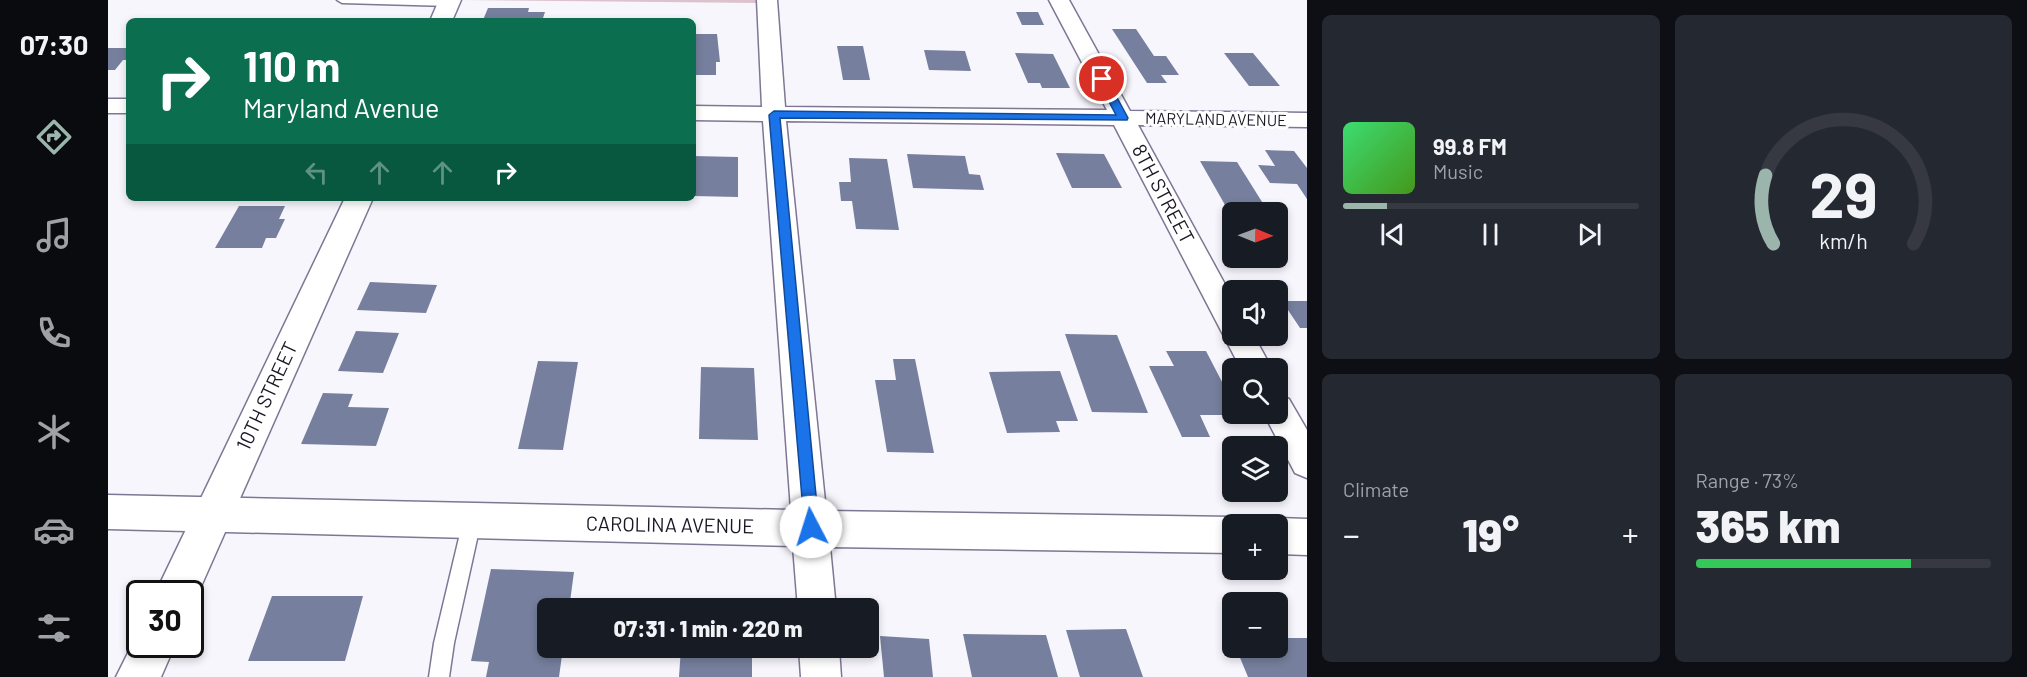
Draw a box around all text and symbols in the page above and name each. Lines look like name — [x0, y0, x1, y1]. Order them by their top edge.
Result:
text: 07:30 — [20, 28, 88, 60]
text: 110 m — [243, 40, 340, 90]
icon: right — [144, 42, 222, 120]
pin — [1076, 53, 1127, 104]
icon: arrive — [1085, 62, 1118, 95]
text: Maryland Avenue — [243, 91, 439, 123]
street label: MARYLAND AVENUE — [1145, 108, 1287, 129]
icon: directions — [33, 116, 75, 158]
text: 99.8 FM — [1433, 133, 1507, 159]
street label: 8TH STREET — [1128, 140, 1200, 247]
icon: left — [300, 156, 333, 189]
icon: ahead — [363, 156, 396, 189]
icon: ahead — [426, 156, 459, 189]
icon: right — [489, 156, 522, 189]
text: 29 — [1809, 156, 1877, 230]
text: Music — [1433, 159, 1483, 183]
north arrow — [1222, 202, 1288, 268]
map controls — [1222, 202, 1288, 658]
icon: music — [33, 214, 75, 256]
icon: previous — [1376, 218, 1409, 251]
icon: pause — [1474, 218, 1507, 251]
icon: next — [1573, 218, 1606, 251]
text: km/h — [1819, 228, 1868, 253]
button: sound — [1222, 280, 1288, 346]
icon: phone — [33, 312, 75, 354]
street label: 10TH STREET — [230, 337, 302, 454]
button: search — [1222, 358, 1288, 424]
icon: climate — [33, 411, 75, 453]
button: layers — [1222, 436, 1288, 502]
text: Range · 73% — [1696, 468, 1799, 492]
text: Climate — [1343, 477, 1409, 501]
position arrow — [779, 495, 843, 559]
text: 365 km — [1696, 498, 1841, 552]
text: 19° — [1462, 507, 1519, 561]
icon: car — [33, 509, 75, 551]
street label: CAROLINA AVENUE — [586, 511, 754, 537]
button: + — [1222, 514, 1288, 580]
text: − — [1343, 514, 1360, 554]
text: + — [1622, 514, 1639, 554]
speed limit sign: 30 — [126, 580, 204, 658]
button: − — [1222, 592, 1288, 658]
icon: filters — [33, 607, 75, 649]
text: 07:31 · 1 min · 220 m — [614, 615, 802, 641]

